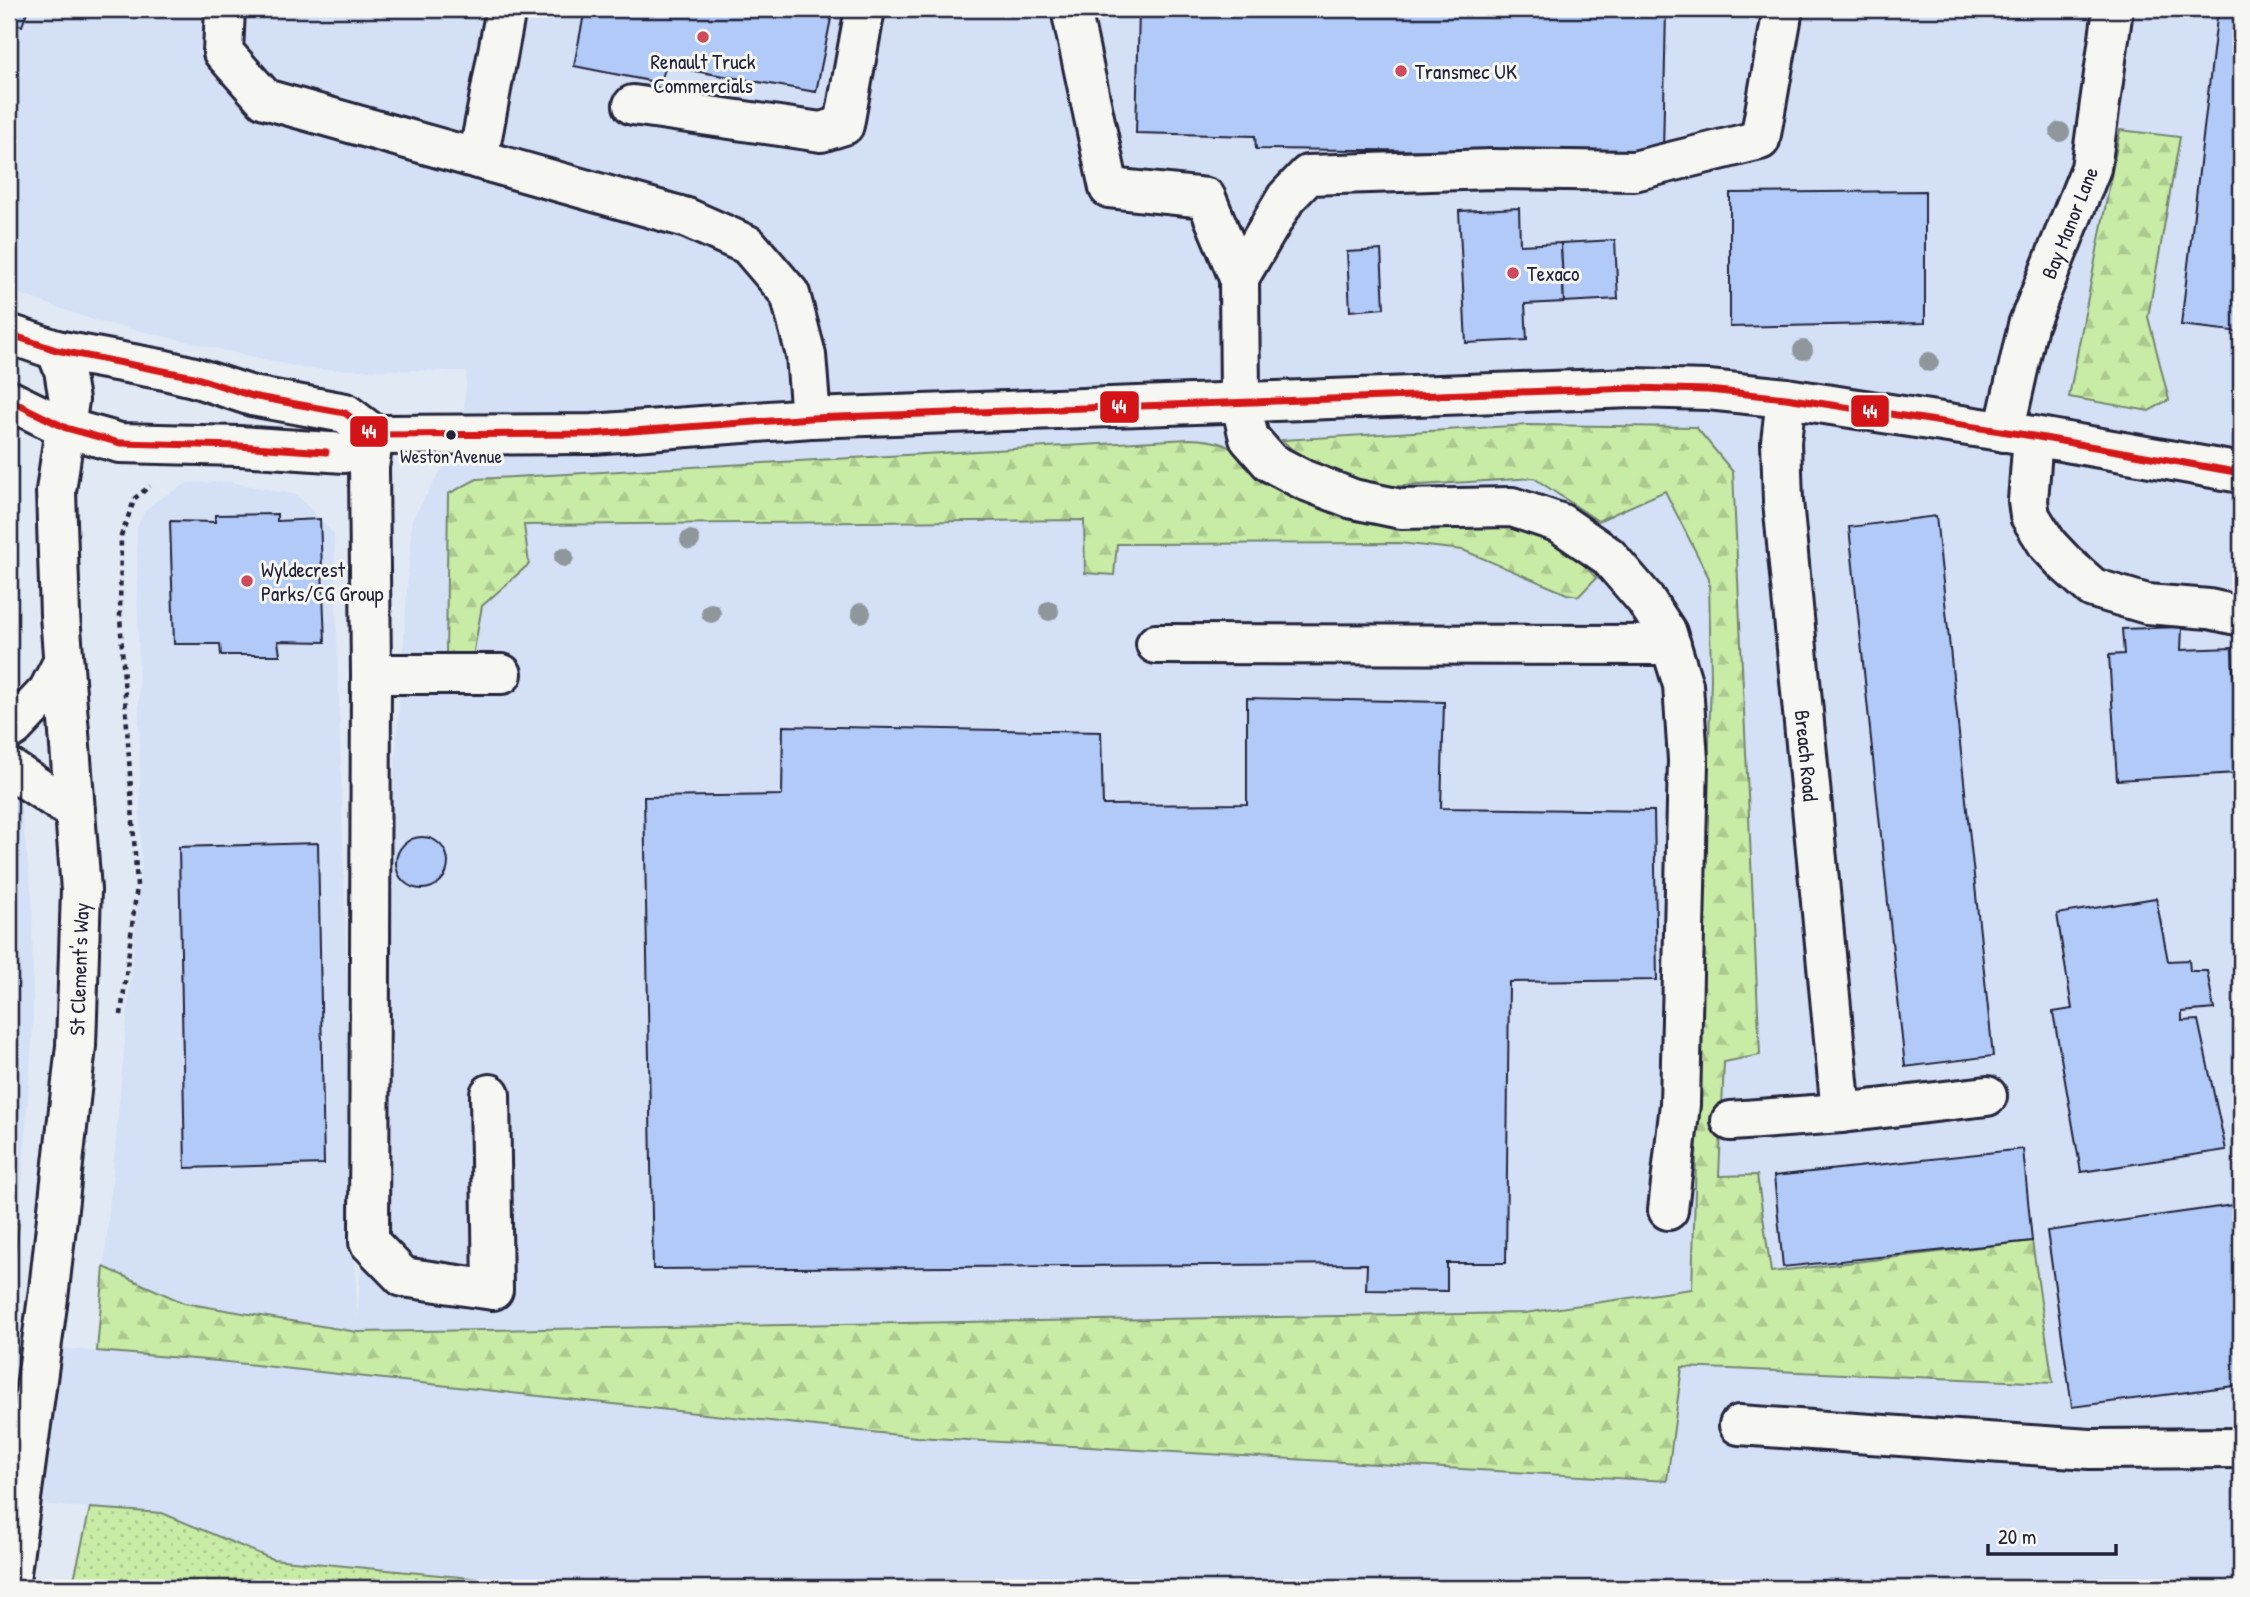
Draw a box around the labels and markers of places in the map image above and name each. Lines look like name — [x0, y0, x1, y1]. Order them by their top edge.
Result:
marker: Renault Truck Commercials — [695, 29, 711, 45]
place label: Renault Truck Commercials — [651, 47, 756, 100]
place label: Transmec UK — [1415, 57, 1517, 86]
marker: Transmec UK — [1393, 63, 1409, 79]
place label: Texaco — [1527, 259, 1579, 288]
marker: Texaco — [1505, 265, 1521, 281]
marker: Weston Avenue — [444, 428, 458, 442]
place label: Weston Avenue — [400, 443, 502, 469]
place label: Wyldecrest Parks/CG Group — [261, 555, 384, 608]
marker: Wyldecrest Parks/CG Group — [239, 573, 255, 589]

